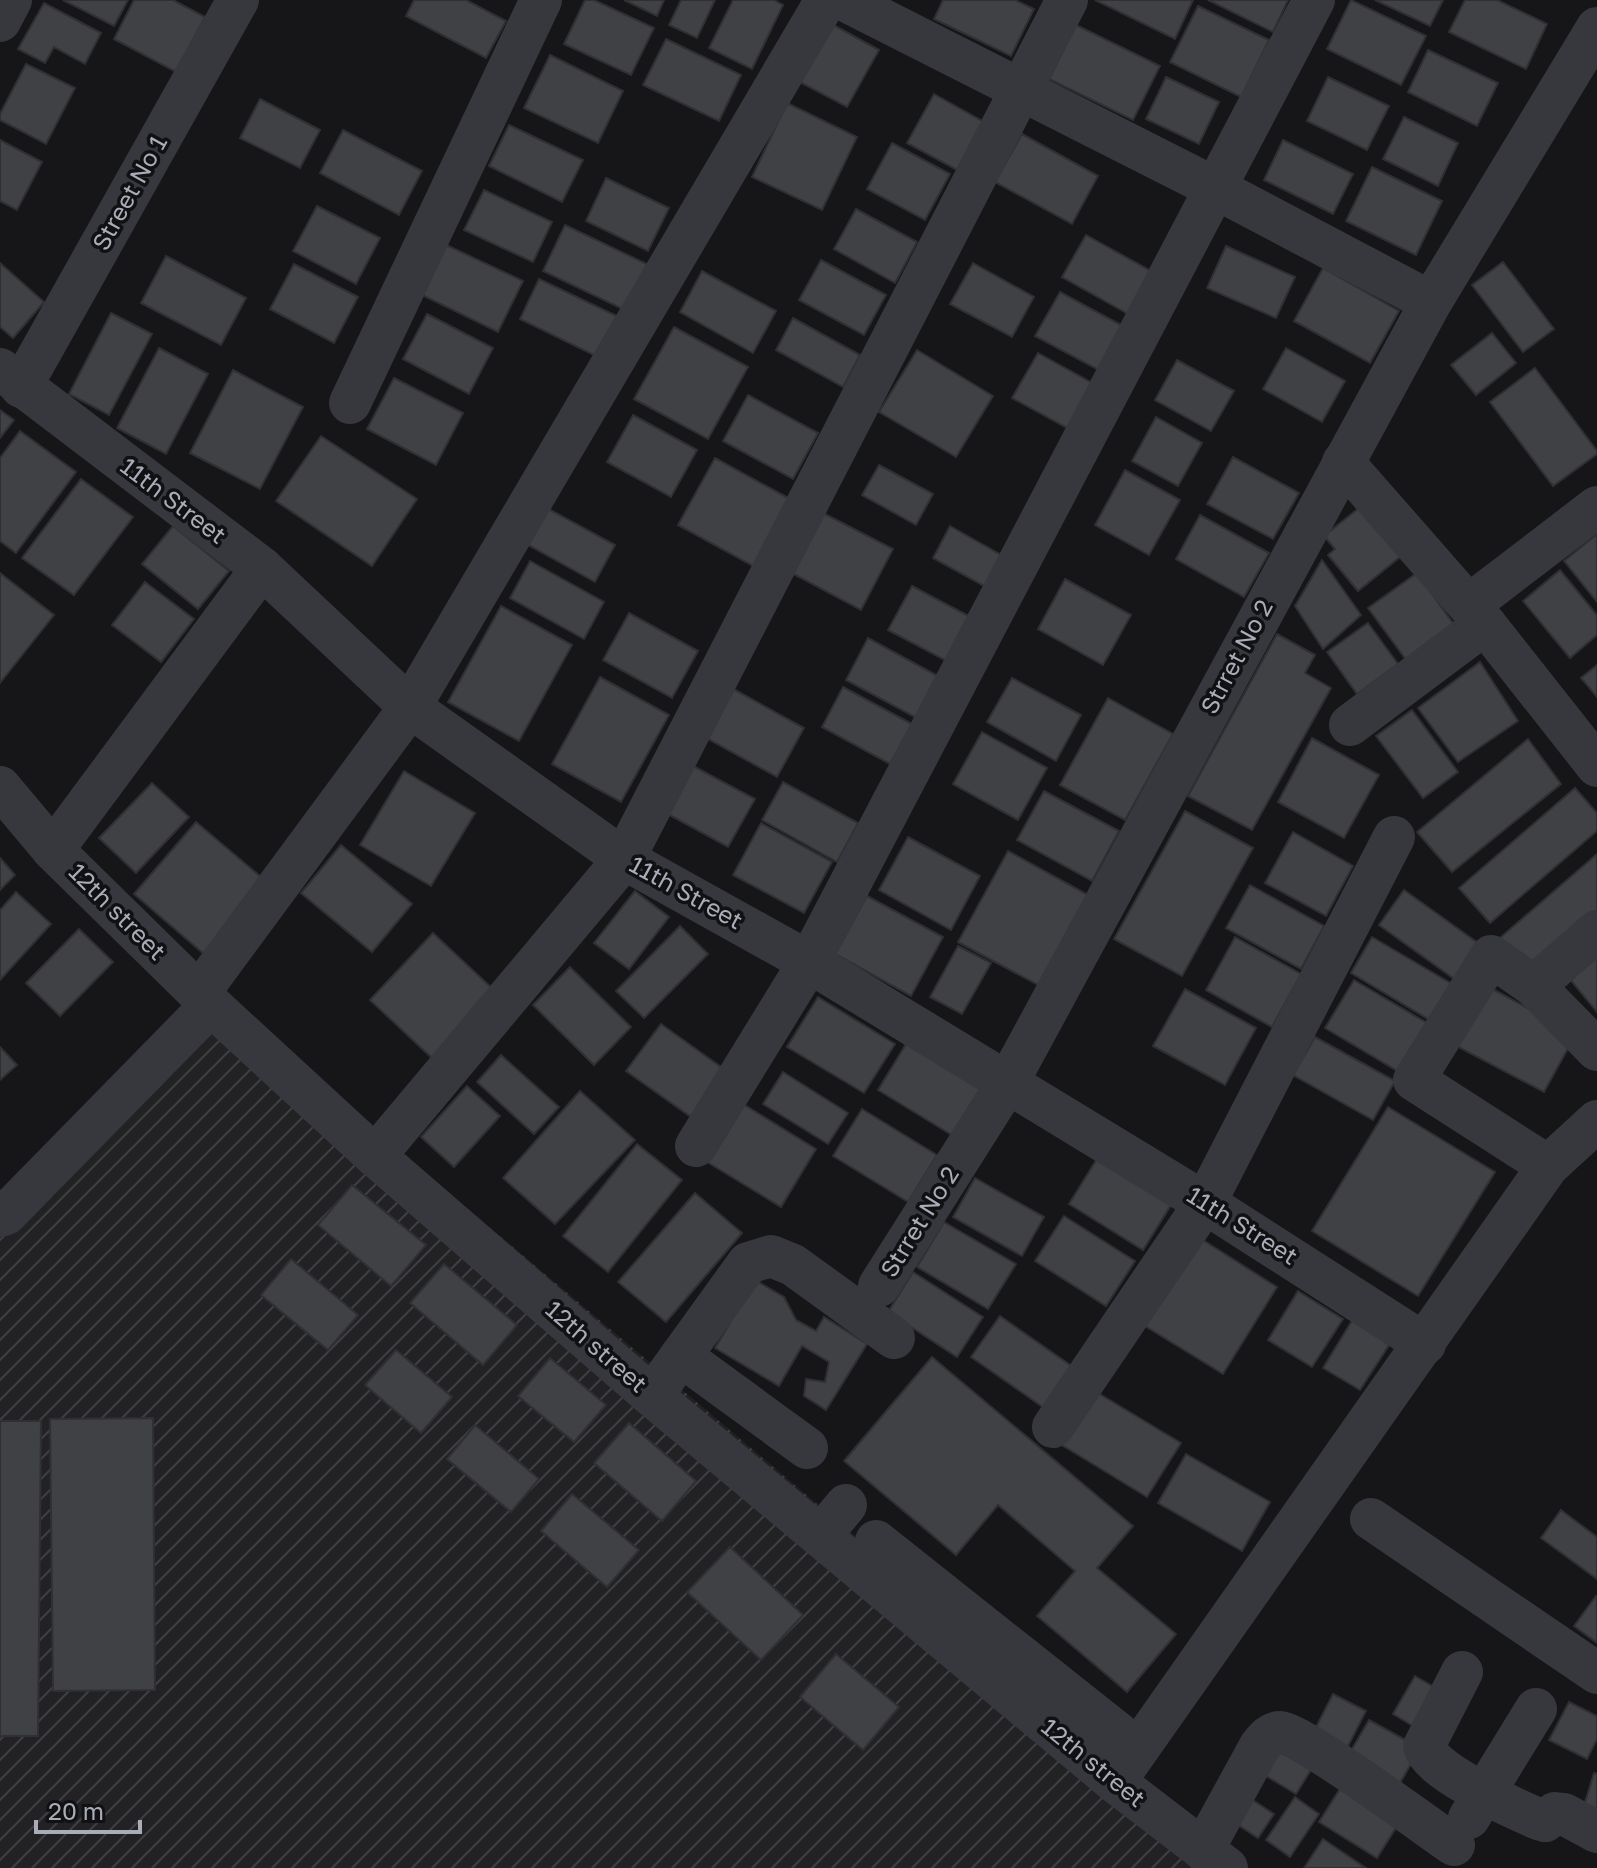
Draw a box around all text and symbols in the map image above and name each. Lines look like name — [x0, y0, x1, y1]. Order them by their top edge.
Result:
street label: Street No 1 — [85, 130, 172, 255]
street label: 11th Street — [115, 451, 232, 549]
street label: Strret No 2 — [1194, 594, 1278, 718]
street label: 11th Street — [625, 849, 748, 935]
street label: 12th street — [64, 857, 172, 965]
street label: Strret No 2 — [873, 1160, 964, 1282]
street label: 11th Street — [1182, 1179, 1303, 1270]
street label: 12th street — [540, 1294, 654, 1398]
street label: 12th street — [1036, 1711, 1152, 1812]
scale bar — [36, 1784, 140, 1834]
text: 20 m — [48, 1796, 104, 1825]

